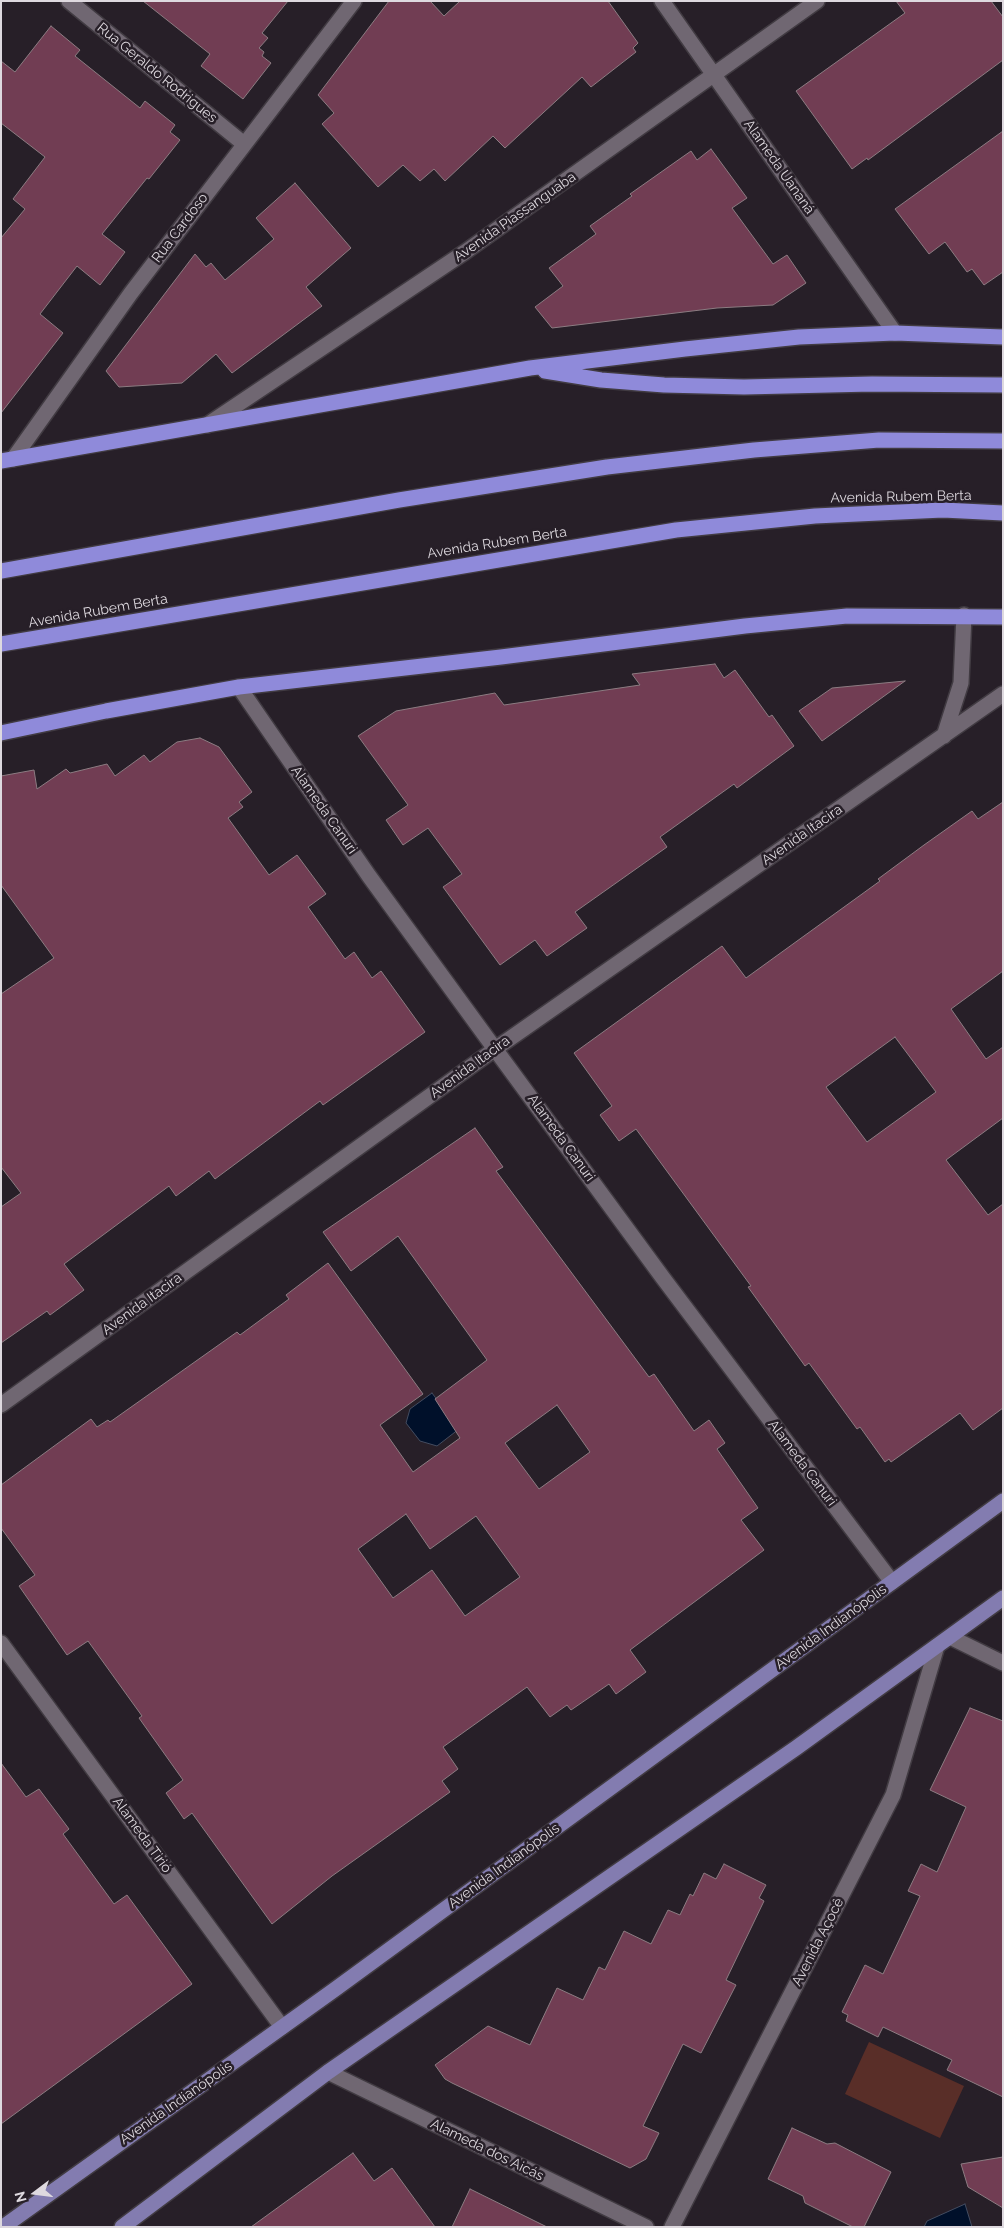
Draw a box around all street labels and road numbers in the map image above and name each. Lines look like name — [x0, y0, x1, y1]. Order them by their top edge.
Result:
street label: Rua Geraldo Rodrigues — [94, 19, 220, 127]
street label: Alameda Uananá — [740, 117, 818, 217]
street label: Avenida Piassanguaba — [451, 168, 579, 266]
street label: Rua Cardoso — [148, 190, 212, 266]
street label: Avenida Rubem Berta — [830, 487, 972, 507]
street label: Avenida Rubem Berta — [426, 524, 568, 562]
street label: Avenida Rubem Berta — [27, 590, 169, 632]
street label: Alameda Canuri — [287, 763, 361, 857]
street label: Avenida Itacira — [758, 801, 846, 869]
street label: Avenida Itacira — [427, 1032, 513, 1102]
street label: Alameda Canuri — [524, 1091, 598, 1185]
street label: Avenida Itacira — [99, 1269, 185, 1339]
street label: Alameda Canuri — [764, 1417, 840, 1509]
street label: Avenida Indianópolis — [772, 1581, 890, 1673]
street label: Alameda Tirió — [109, 1794, 175, 1876]
street label: Avenida Indianópolis — [445, 1820, 563, 1912]
street label: Avenida Açocê — [789, 1895, 847, 1989]
street label: Avenida Indianópolis — [116, 2058, 236, 2148]
street label: Alameda dos Aicás — [428, 2115, 546, 2185]

